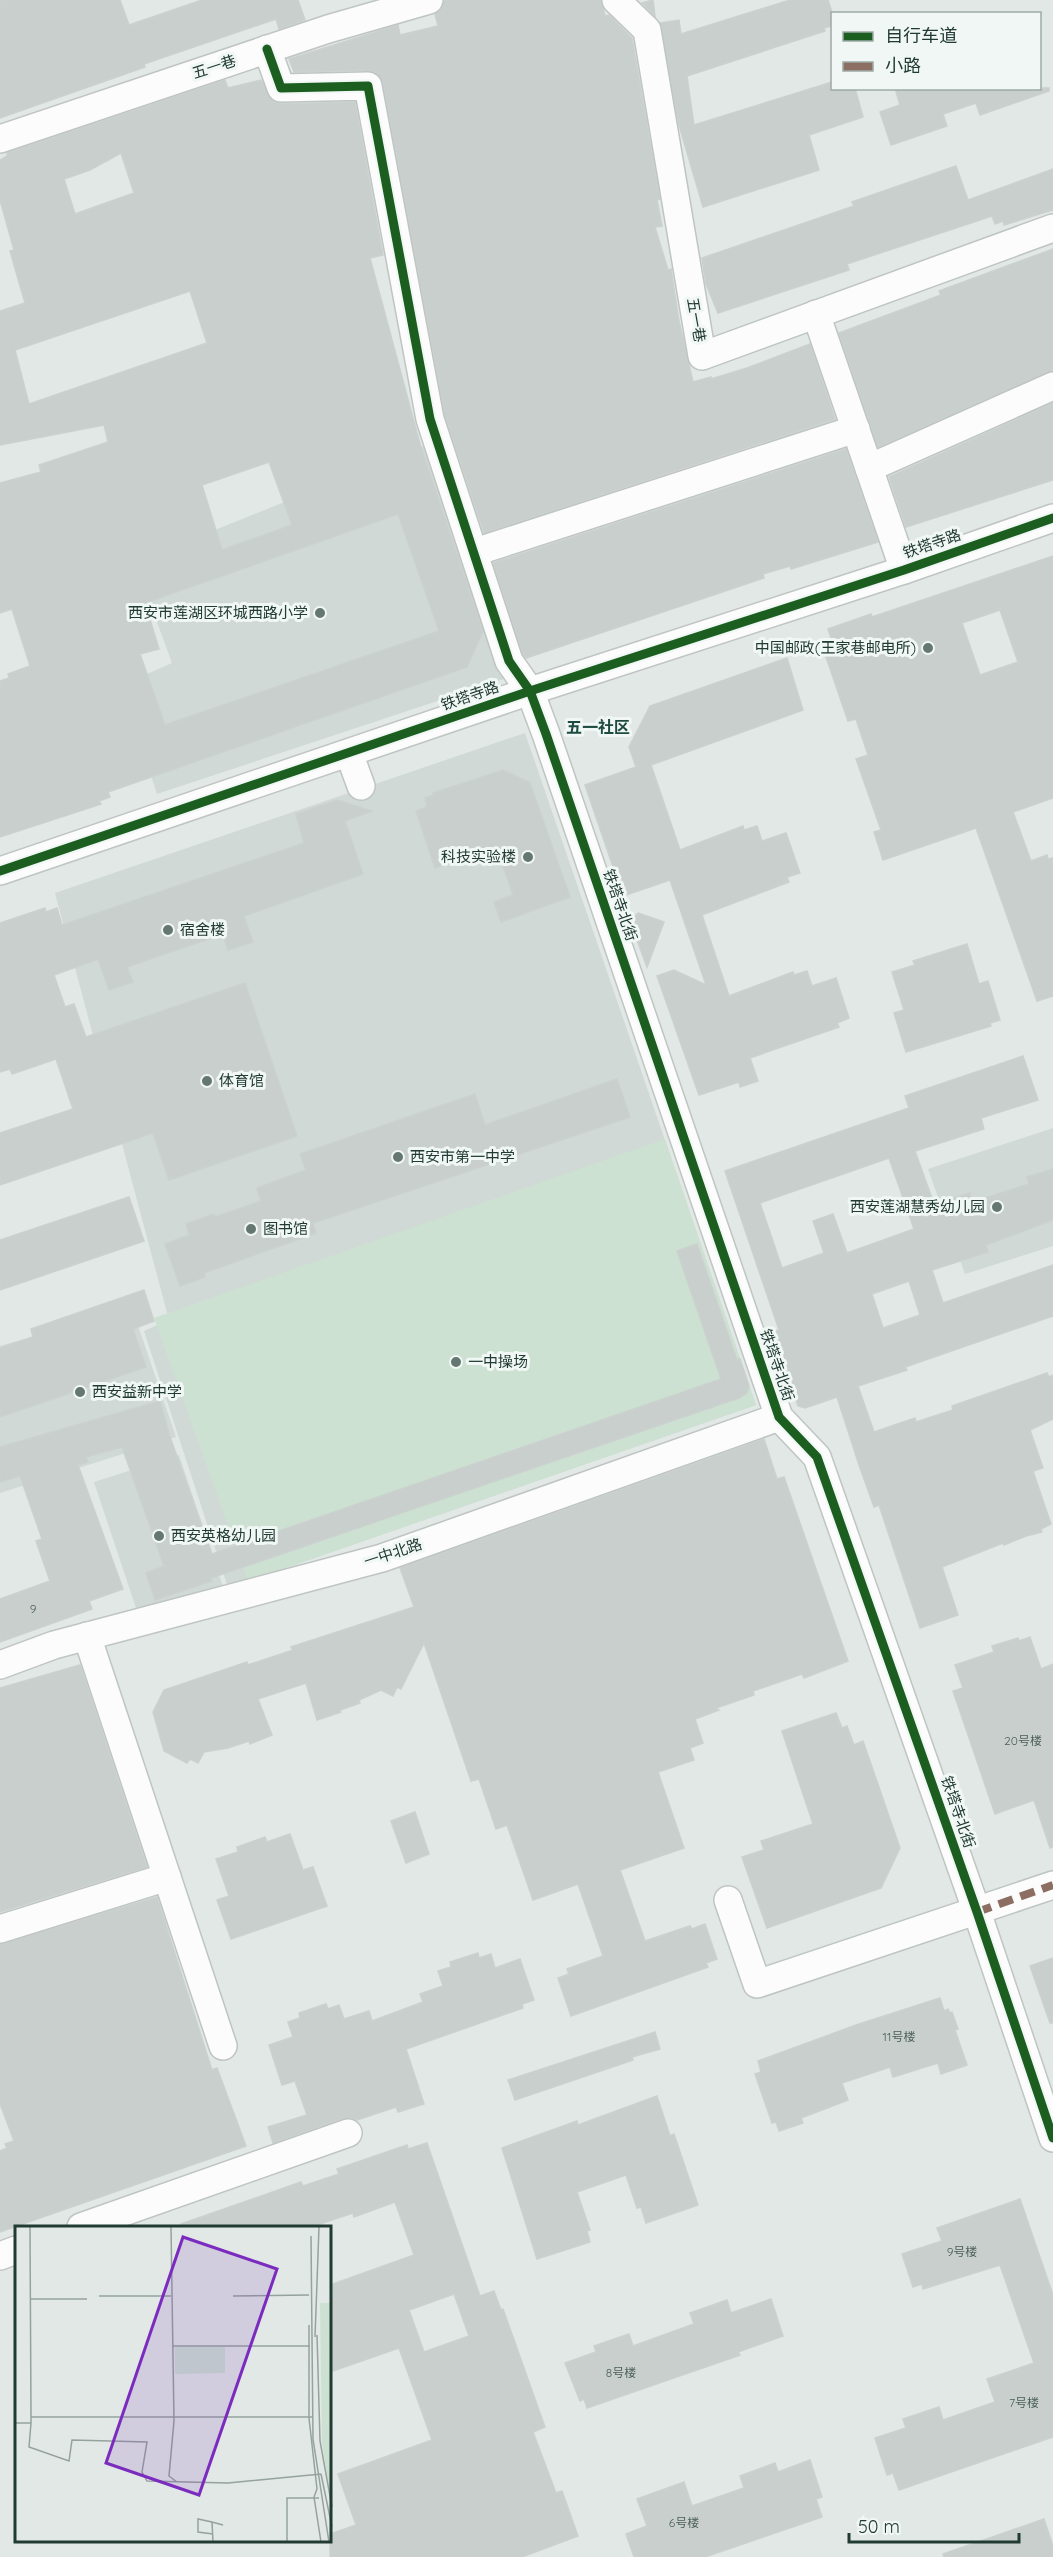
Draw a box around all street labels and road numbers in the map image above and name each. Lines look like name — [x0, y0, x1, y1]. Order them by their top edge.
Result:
street label: 五一巷 — [190, 51, 238, 83]
street label: 五一巷 — [683, 296, 710, 344]
street label: 铁塔寺路 — [900, 525, 963, 562]
street label: 铁塔寺路 — [438, 677, 501, 714]
street label: 铁塔寺北街 — [599, 866, 642, 943]
street label: 铁塔寺北街 — [756, 1326, 799, 1403]
street label: 一中北路 — [361, 1534, 424, 1571]
street label: 铁塔寺北街 — [937, 1773, 980, 1850]

